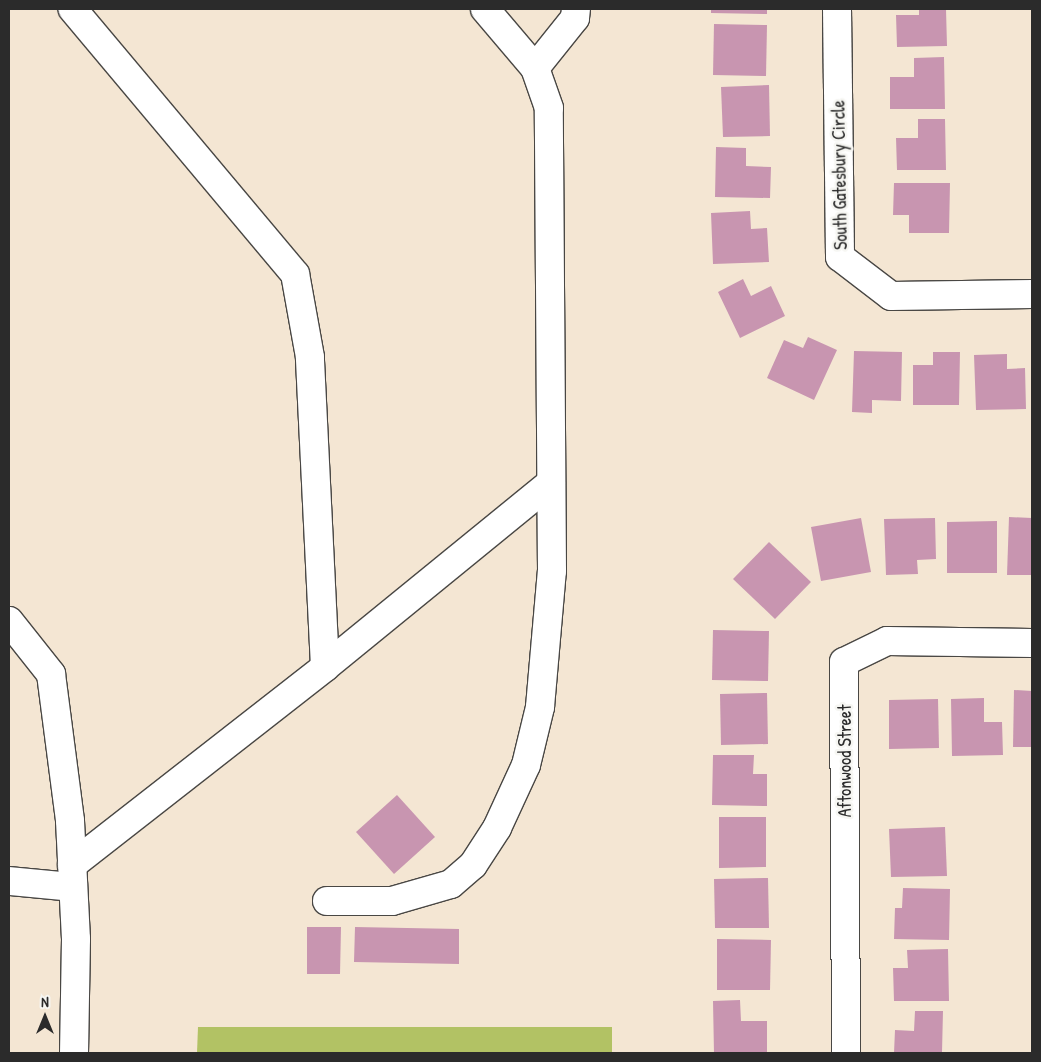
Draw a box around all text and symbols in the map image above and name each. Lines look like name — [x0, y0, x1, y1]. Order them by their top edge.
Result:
street label: South Gatesbury Circle — [828, 100, 852, 250]
street label: Aftonwood Street — [834, 705, 856, 817]
north arrow — [20, 992, 70, 1042]
text: N — [41, 992, 49, 1011]

